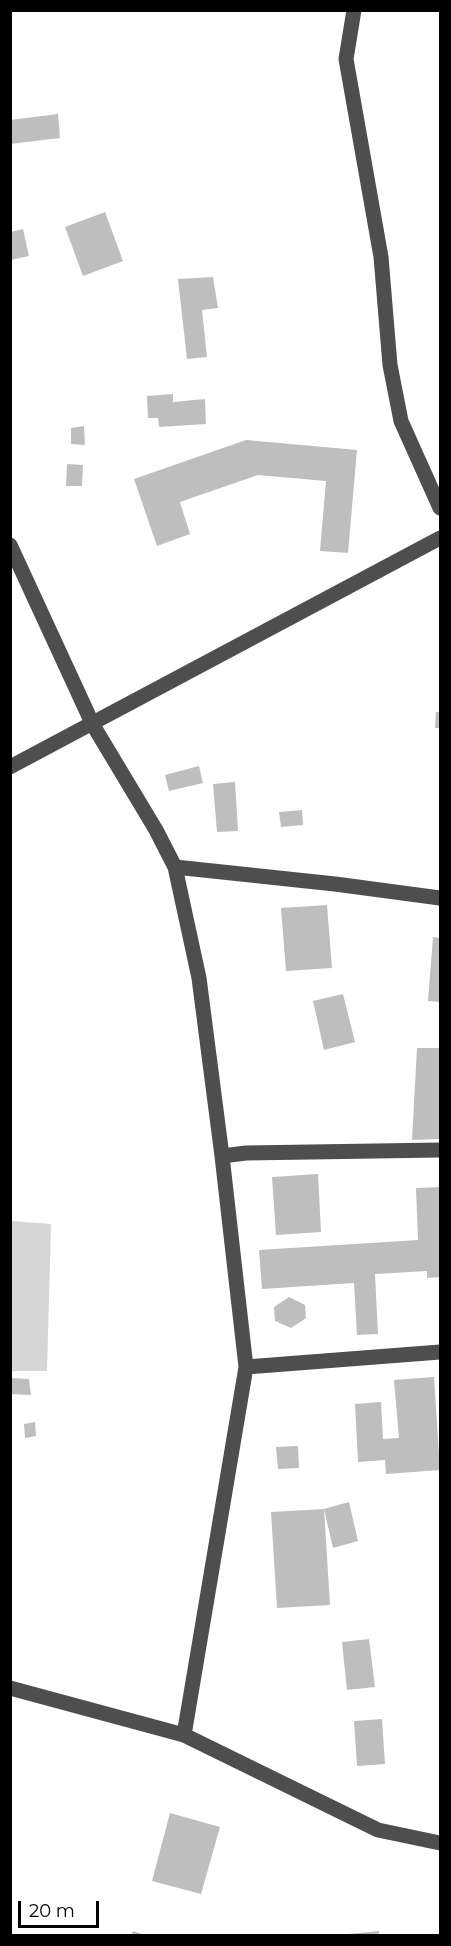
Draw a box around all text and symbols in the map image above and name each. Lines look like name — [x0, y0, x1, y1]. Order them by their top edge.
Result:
scale bar — [21, 1889, 102, 1927]
text: 20 m — [29, 1900, 75, 1922]

